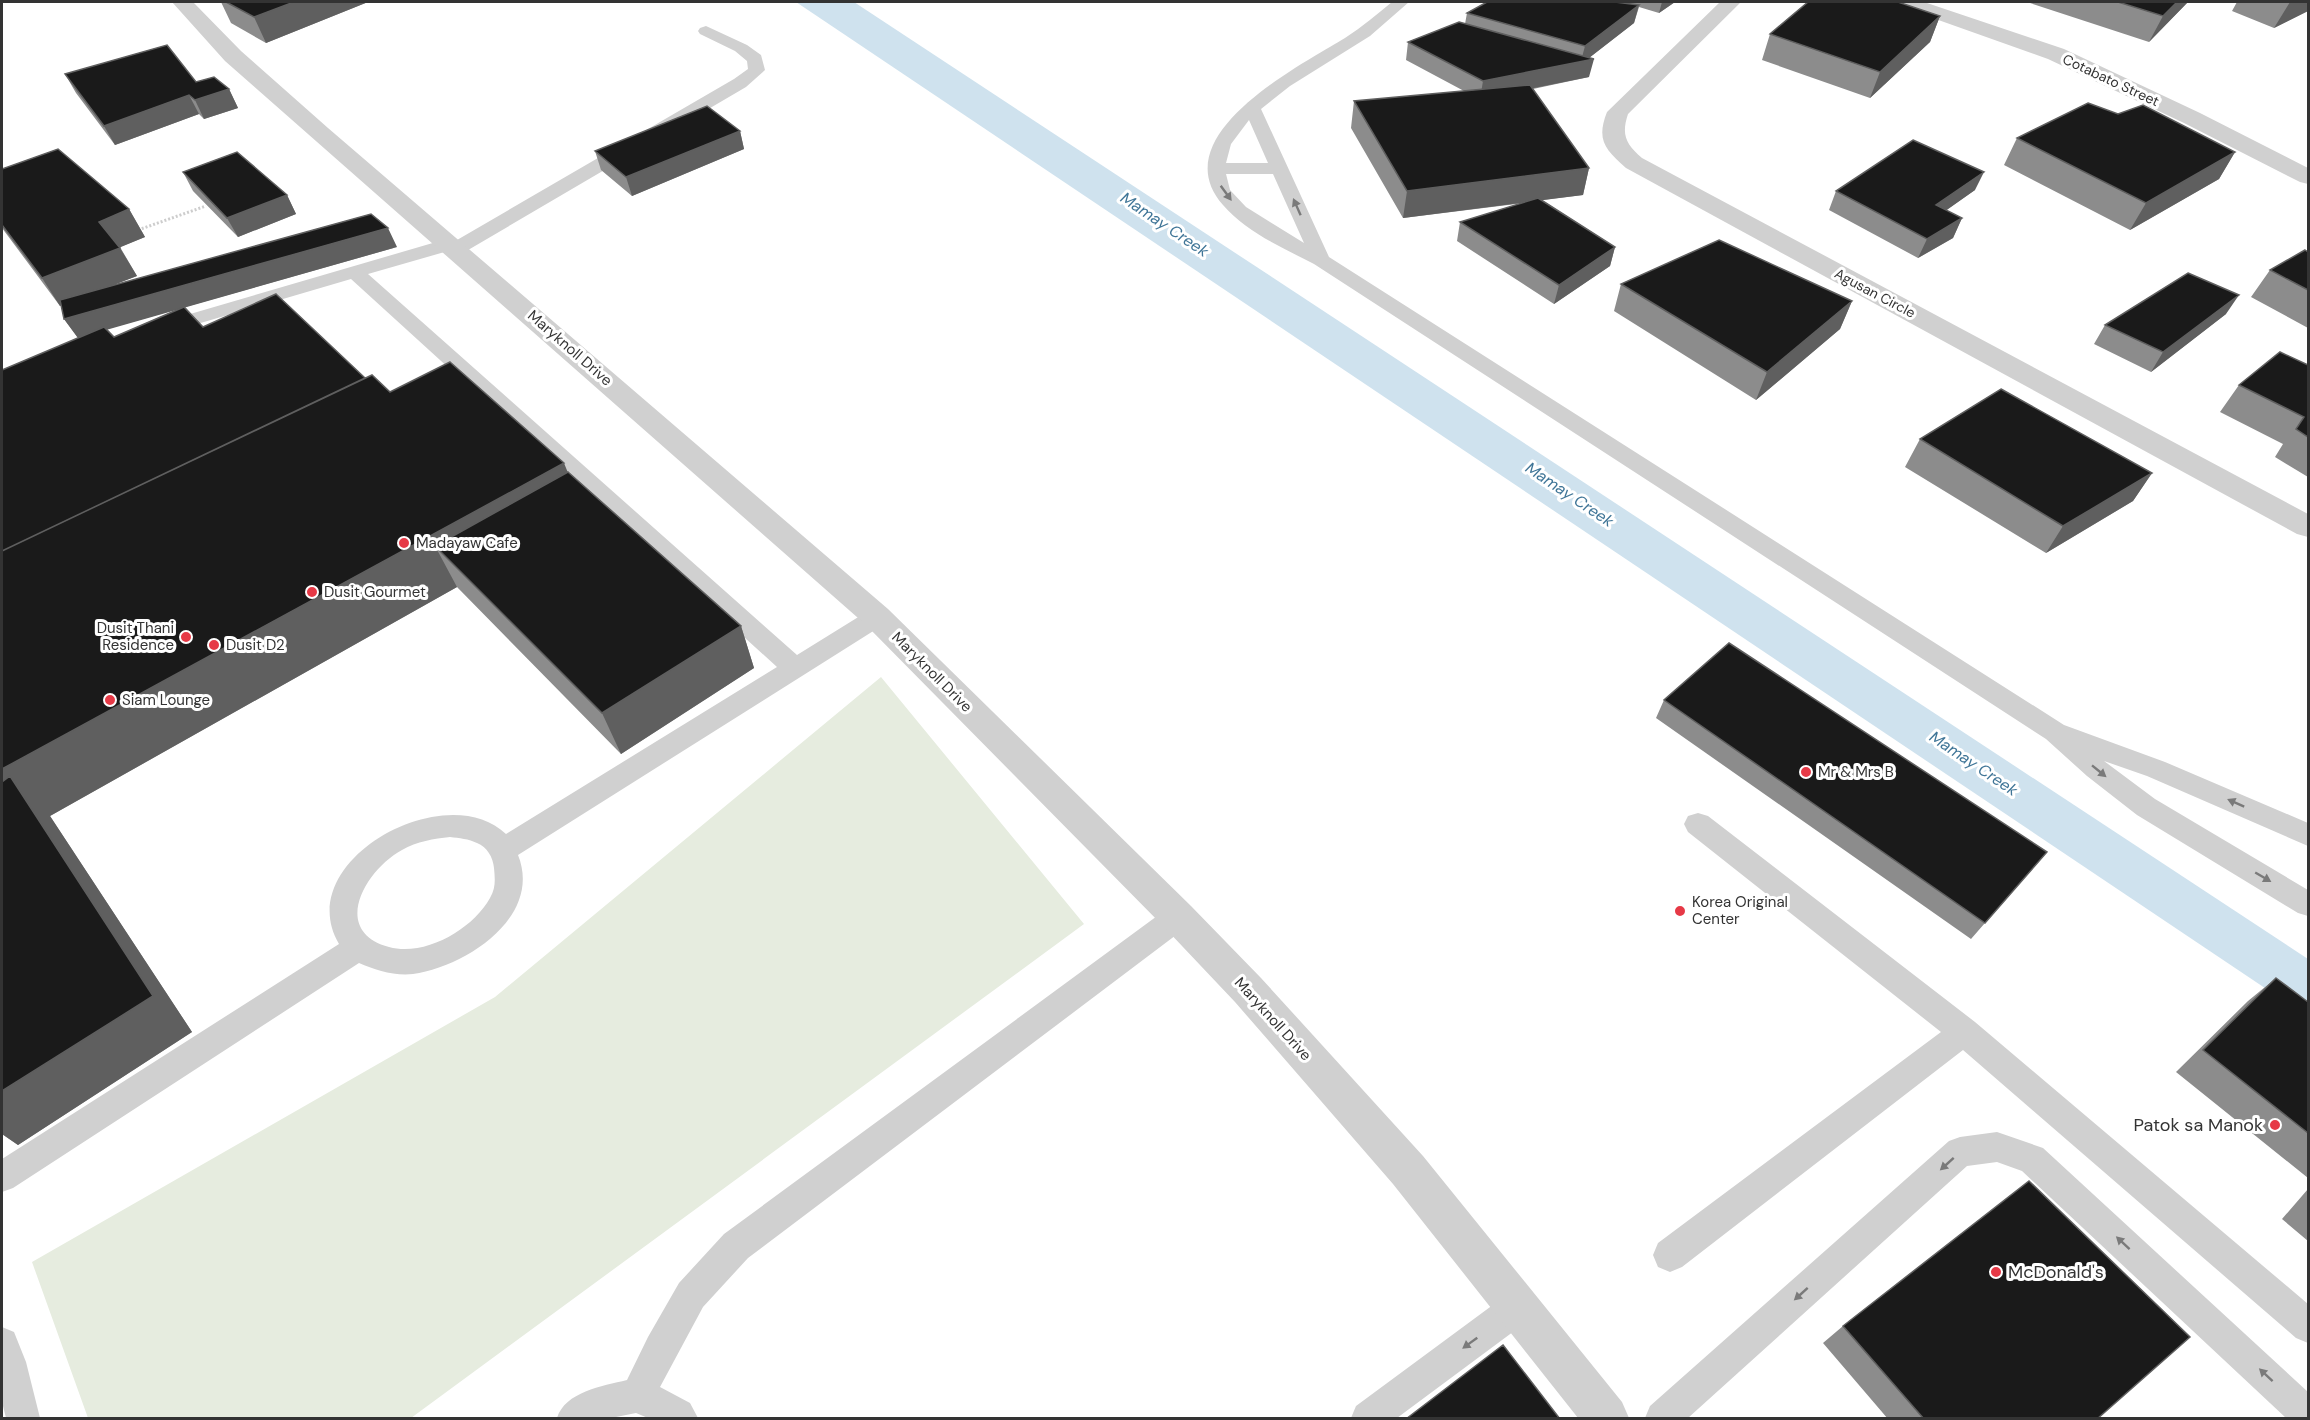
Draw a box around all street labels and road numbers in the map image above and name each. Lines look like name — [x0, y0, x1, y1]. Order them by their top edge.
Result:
street label: Cotabato Street — [2060, 50, 2162, 110]
street label: Agusan Circle — [1832, 264, 1919, 322]
street label: Maryknoll Drive — [523, 306, 617, 390]
street label: Maryknoll Drive — [887, 627, 977, 717]
street label: Maryknoll Drive — [1230, 973, 1316, 1065]

